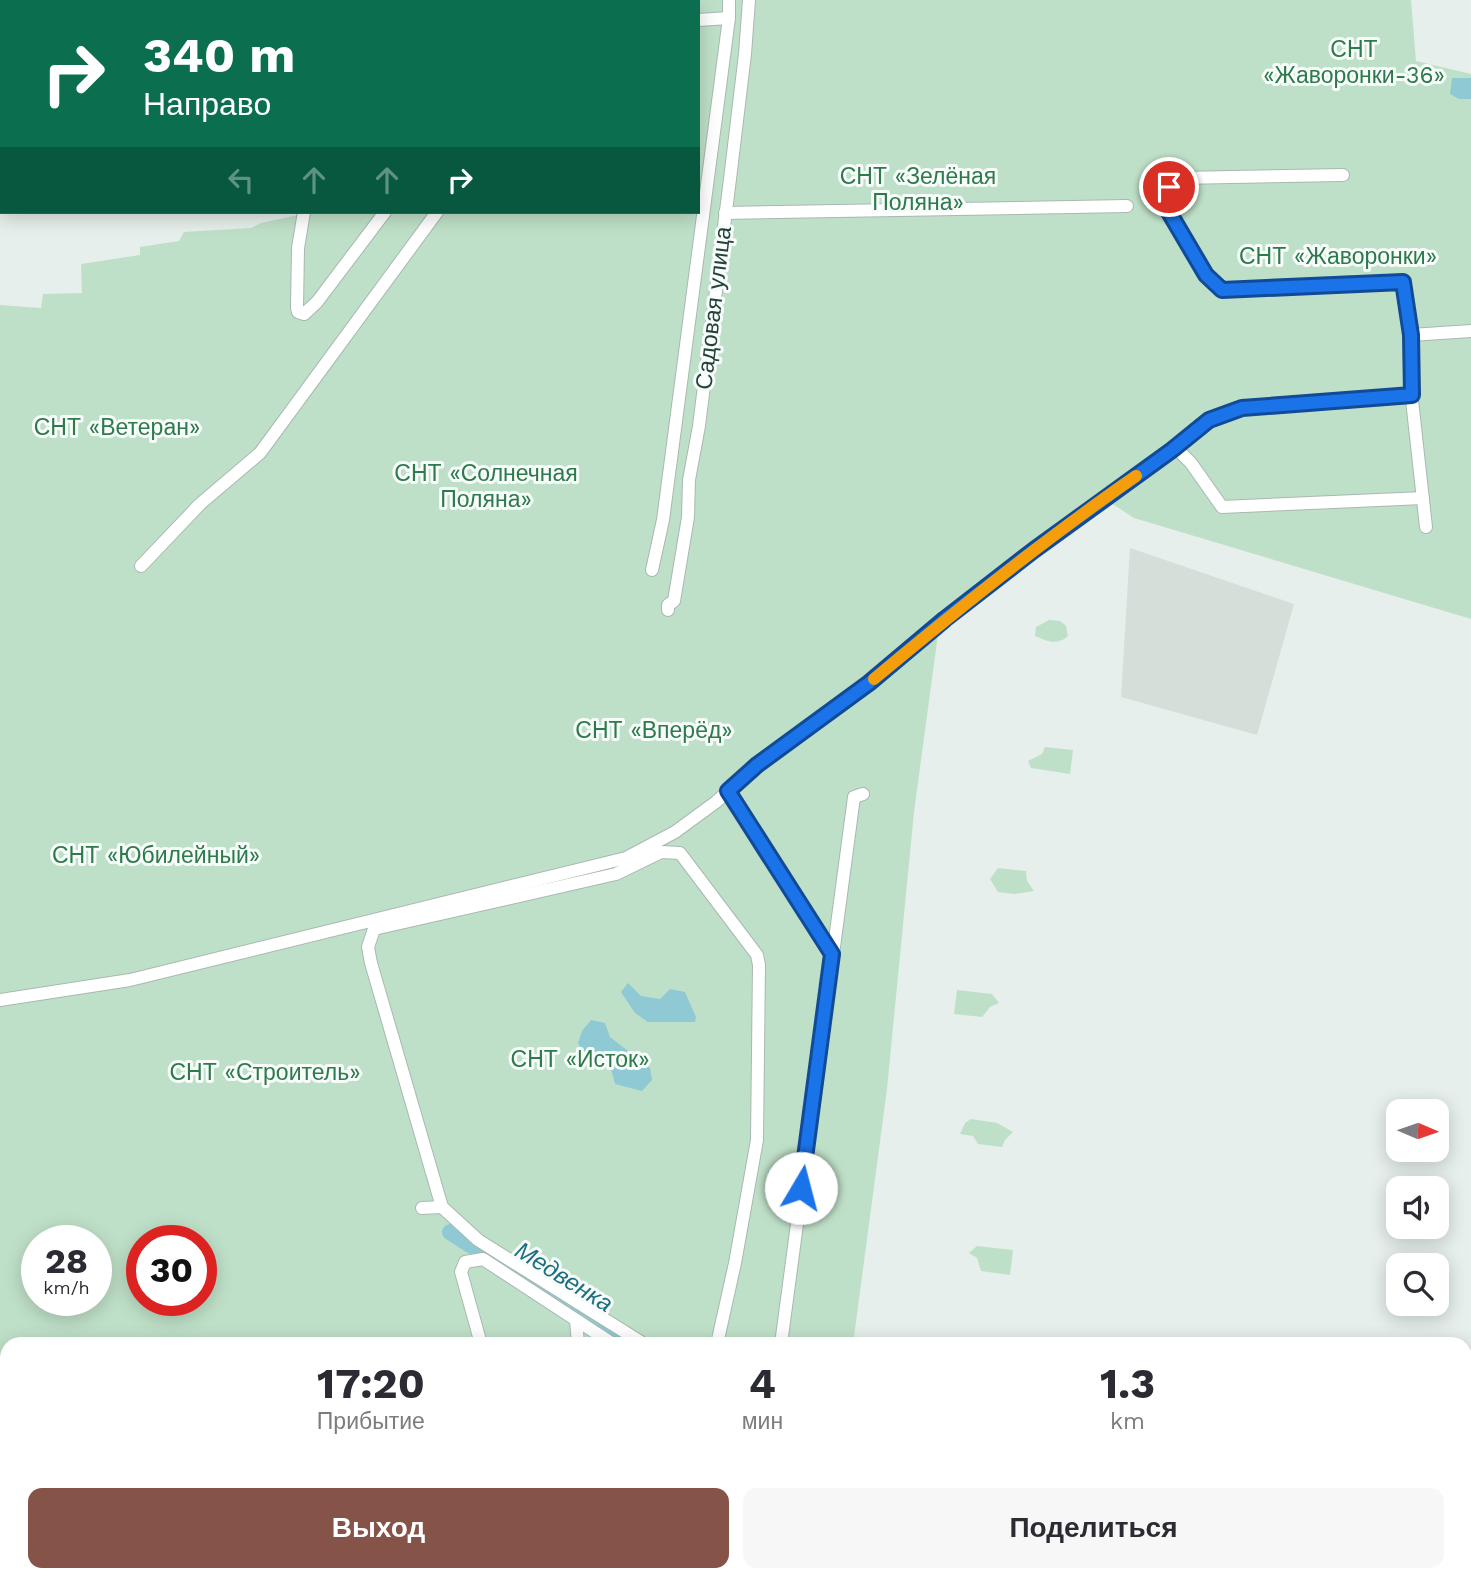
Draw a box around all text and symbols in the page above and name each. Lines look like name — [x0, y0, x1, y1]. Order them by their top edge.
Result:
text: 340 m — [143, 26, 295, 84]
icon: right — [28, 28, 119, 119]
park label: СНТ «Жаворонки-36» — [1263, 36, 1445, 89]
text: Направо — [143, 85, 271, 123]
pin — [1139, 157, 1199, 217]
icon: left — [222, 161, 260, 199]
icon: ahead — [295, 161, 333, 199]
icon: ahead — [368, 161, 406, 199]
icon: right — [441, 161, 479, 199]
park label: СНТ «Зелёная Поляна» — [840, 163, 996, 216]
icon: arrive — [1150, 168, 1188, 206]
street label: Садовая улица — [690, 225, 737, 391]
park label: СНТ «Жаворонки» — [1239, 243, 1437, 270]
park label: СНТ «Ветеран» — [34, 414, 200, 441]
park label: СНТ «Солнечная Поляна» — [394, 460, 578, 513]
park label: СНТ «Вперёд» — [575, 717, 733, 744]
park label: СНТ «Юбилейный» — [52, 842, 260, 869]
park label: СНТ «Исток» — [511, 1046, 649, 1073]
park label: СНТ «Строитель» — [169, 1059, 361, 1086]
north arrow — [1386, 1099, 1449, 1162]
map controls — [1386, 1099, 1449, 1316]
position arrow — [764, 1151, 838, 1225]
button: sound — [1386, 1176, 1449, 1239]
speed limit sign: 30 — [126, 1225, 217, 1316]
water label: Медвенка — [510, 1236, 618, 1318]
text: 28 — [45, 1240, 88, 1282]
button: search — [1386, 1253, 1449, 1316]
text: km/h — [43, 1277, 90, 1298]
text: 17:20 — [317, 1359, 425, 1408]
text: 4 — [749, 1359, 776, 1408]
text: 1.3 — [1100, 1359, 1155, 1408]
text: Прибытие — [317, 1408, 425, 1435]
text: мин — [742, 1408, 783, 1435]
text: km — [1110, 1408, 1145, 1435]
button: Выход — [28, 1488, 729, 1568]
button: Поделиться — [743, 1488, 1444, 1568]

